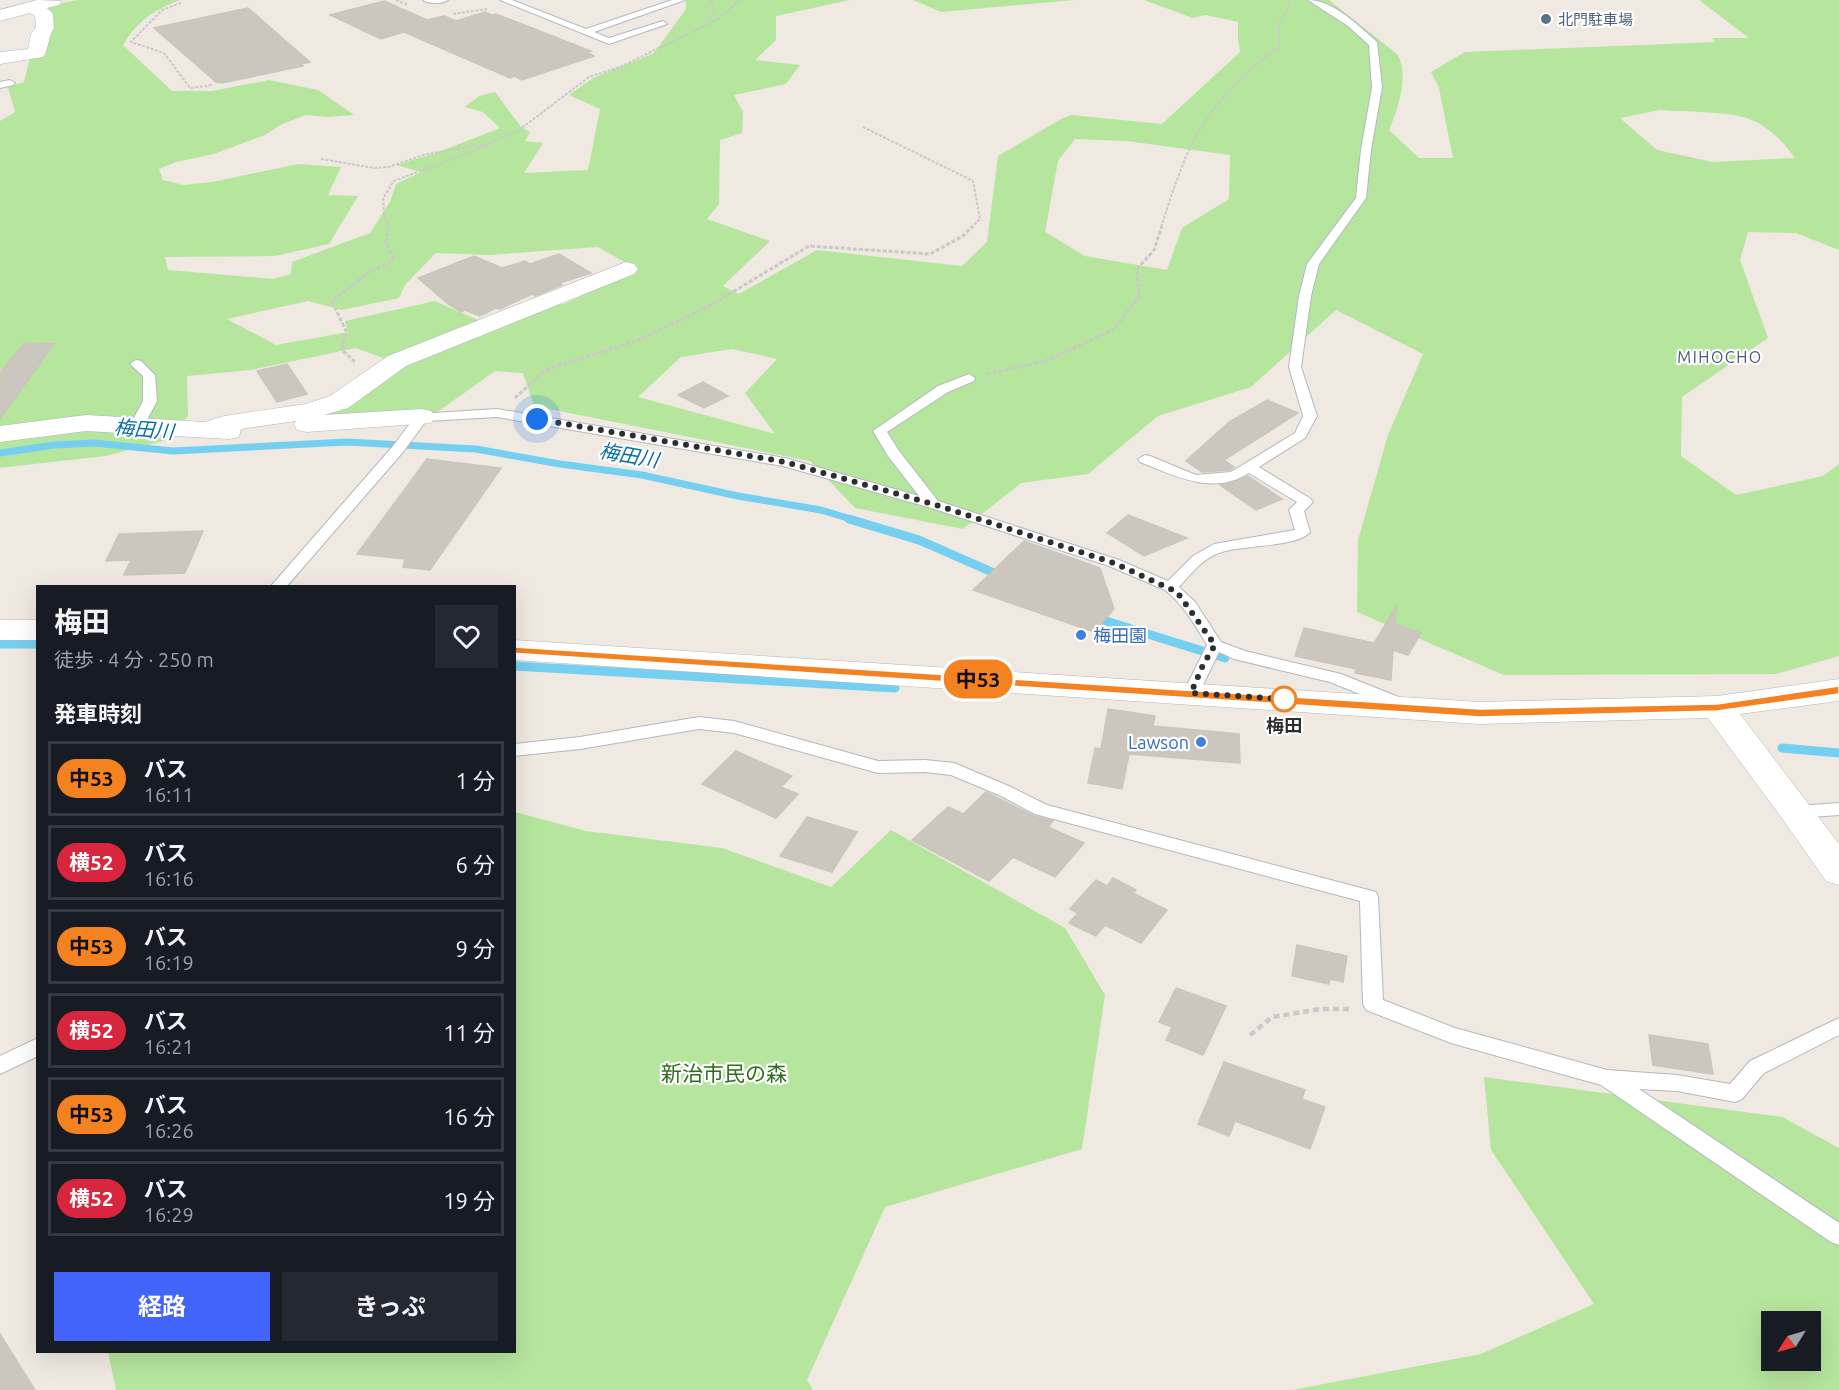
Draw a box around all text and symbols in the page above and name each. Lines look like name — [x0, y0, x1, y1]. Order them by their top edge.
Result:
place label: 北門駐車場 — [1558, 11, 1633, 28]
marker: 北門駐車場 — [1539, 12, 1553, 26]
district label: MIHOCHO — [1677, 348, 1763, 366]
your location — [522, 404, 552, 434]
water label: 梅田川 — [113, 415, 177, 443]
water label: 梅田川 — [597, 438, 663, 472]
button: heart — [435, 605, 498, 668]
text: 梅田 — [54, 606, 110, 637]
place label: 梅田園 — [1093, 625, 1147, 645]
marker: 梅田園 — [1074, 628, 1088, 642]
text: 徒歩 · 4 分 · 250 m — [54, 648, 214, 671]
line badge: 中53 — [944, 660, 1012, 698]
text: 中53 — [956, 667, 1000, 691]
marker: 梅田 — [1271, 686, 1297, 712]
text: 発車時刻 — [54, 701, 142, 726]
place label: 梅田 — [1266, 715, 1302, 735]
place label: Lawson — [1128, 732, 1189, 752]
marker: Lawson — [1194, 735, 1208, 749]
text: バス — [144, 756, 188, 781]
text: 中53 — [69, 766, 114, 790]
text: 1 分 — [456, 768, 495, 793]
text: 16:11 — [144, 783, 194, 806]
text: バス — [144, 840, 188, 865]
text: 横52 — [69, 850, 114, 874]
text: 6 分 — [456, 852, 495, 877]
text: 16:16 — [144, 867, 194, 890]
text: バス — [144, 924, 188, 949]
text: 中53 — [69, 934, 114, 958]
text: 9 分 — [456, 936, 495, 961]
text: 16:19 — [144, 951, 194, 974]
text: バス — [144, 1008, 188, 1033]
text: 横52 — [69, 1018, 114, 1042]
text: 11 分 — [443, 1020, 495, 1045]
text: 16:21 — [144, 1035, 194, 1058]
park label: 新治市民の森 — [661, 1061, 787, 1085]
text: バス — [144, 1092, 188, 1117]
text: 中53 — [69, 1102, 114, 1126]
text: 16 分 — [443, 1104, 495, 1129]
text: 16:26 — [144, 1119, 194, 1142]
text: バス — [144, 1176, 188, 1201]
text: 横52 — [69, 1186, 114, 1210]
text: 19 分 — [443, 1188, 495, 1213]
text: 16:29 — [144, 1203, 194, 1226]
button: 経路 — [54, 1272, 270, 1341]
button: きっぷ — [282, 1272, 498, 1341]
north arrow — [1761, 1311, 1821, 1371]
map controls — [1761, 1311, 1821, 1371]

